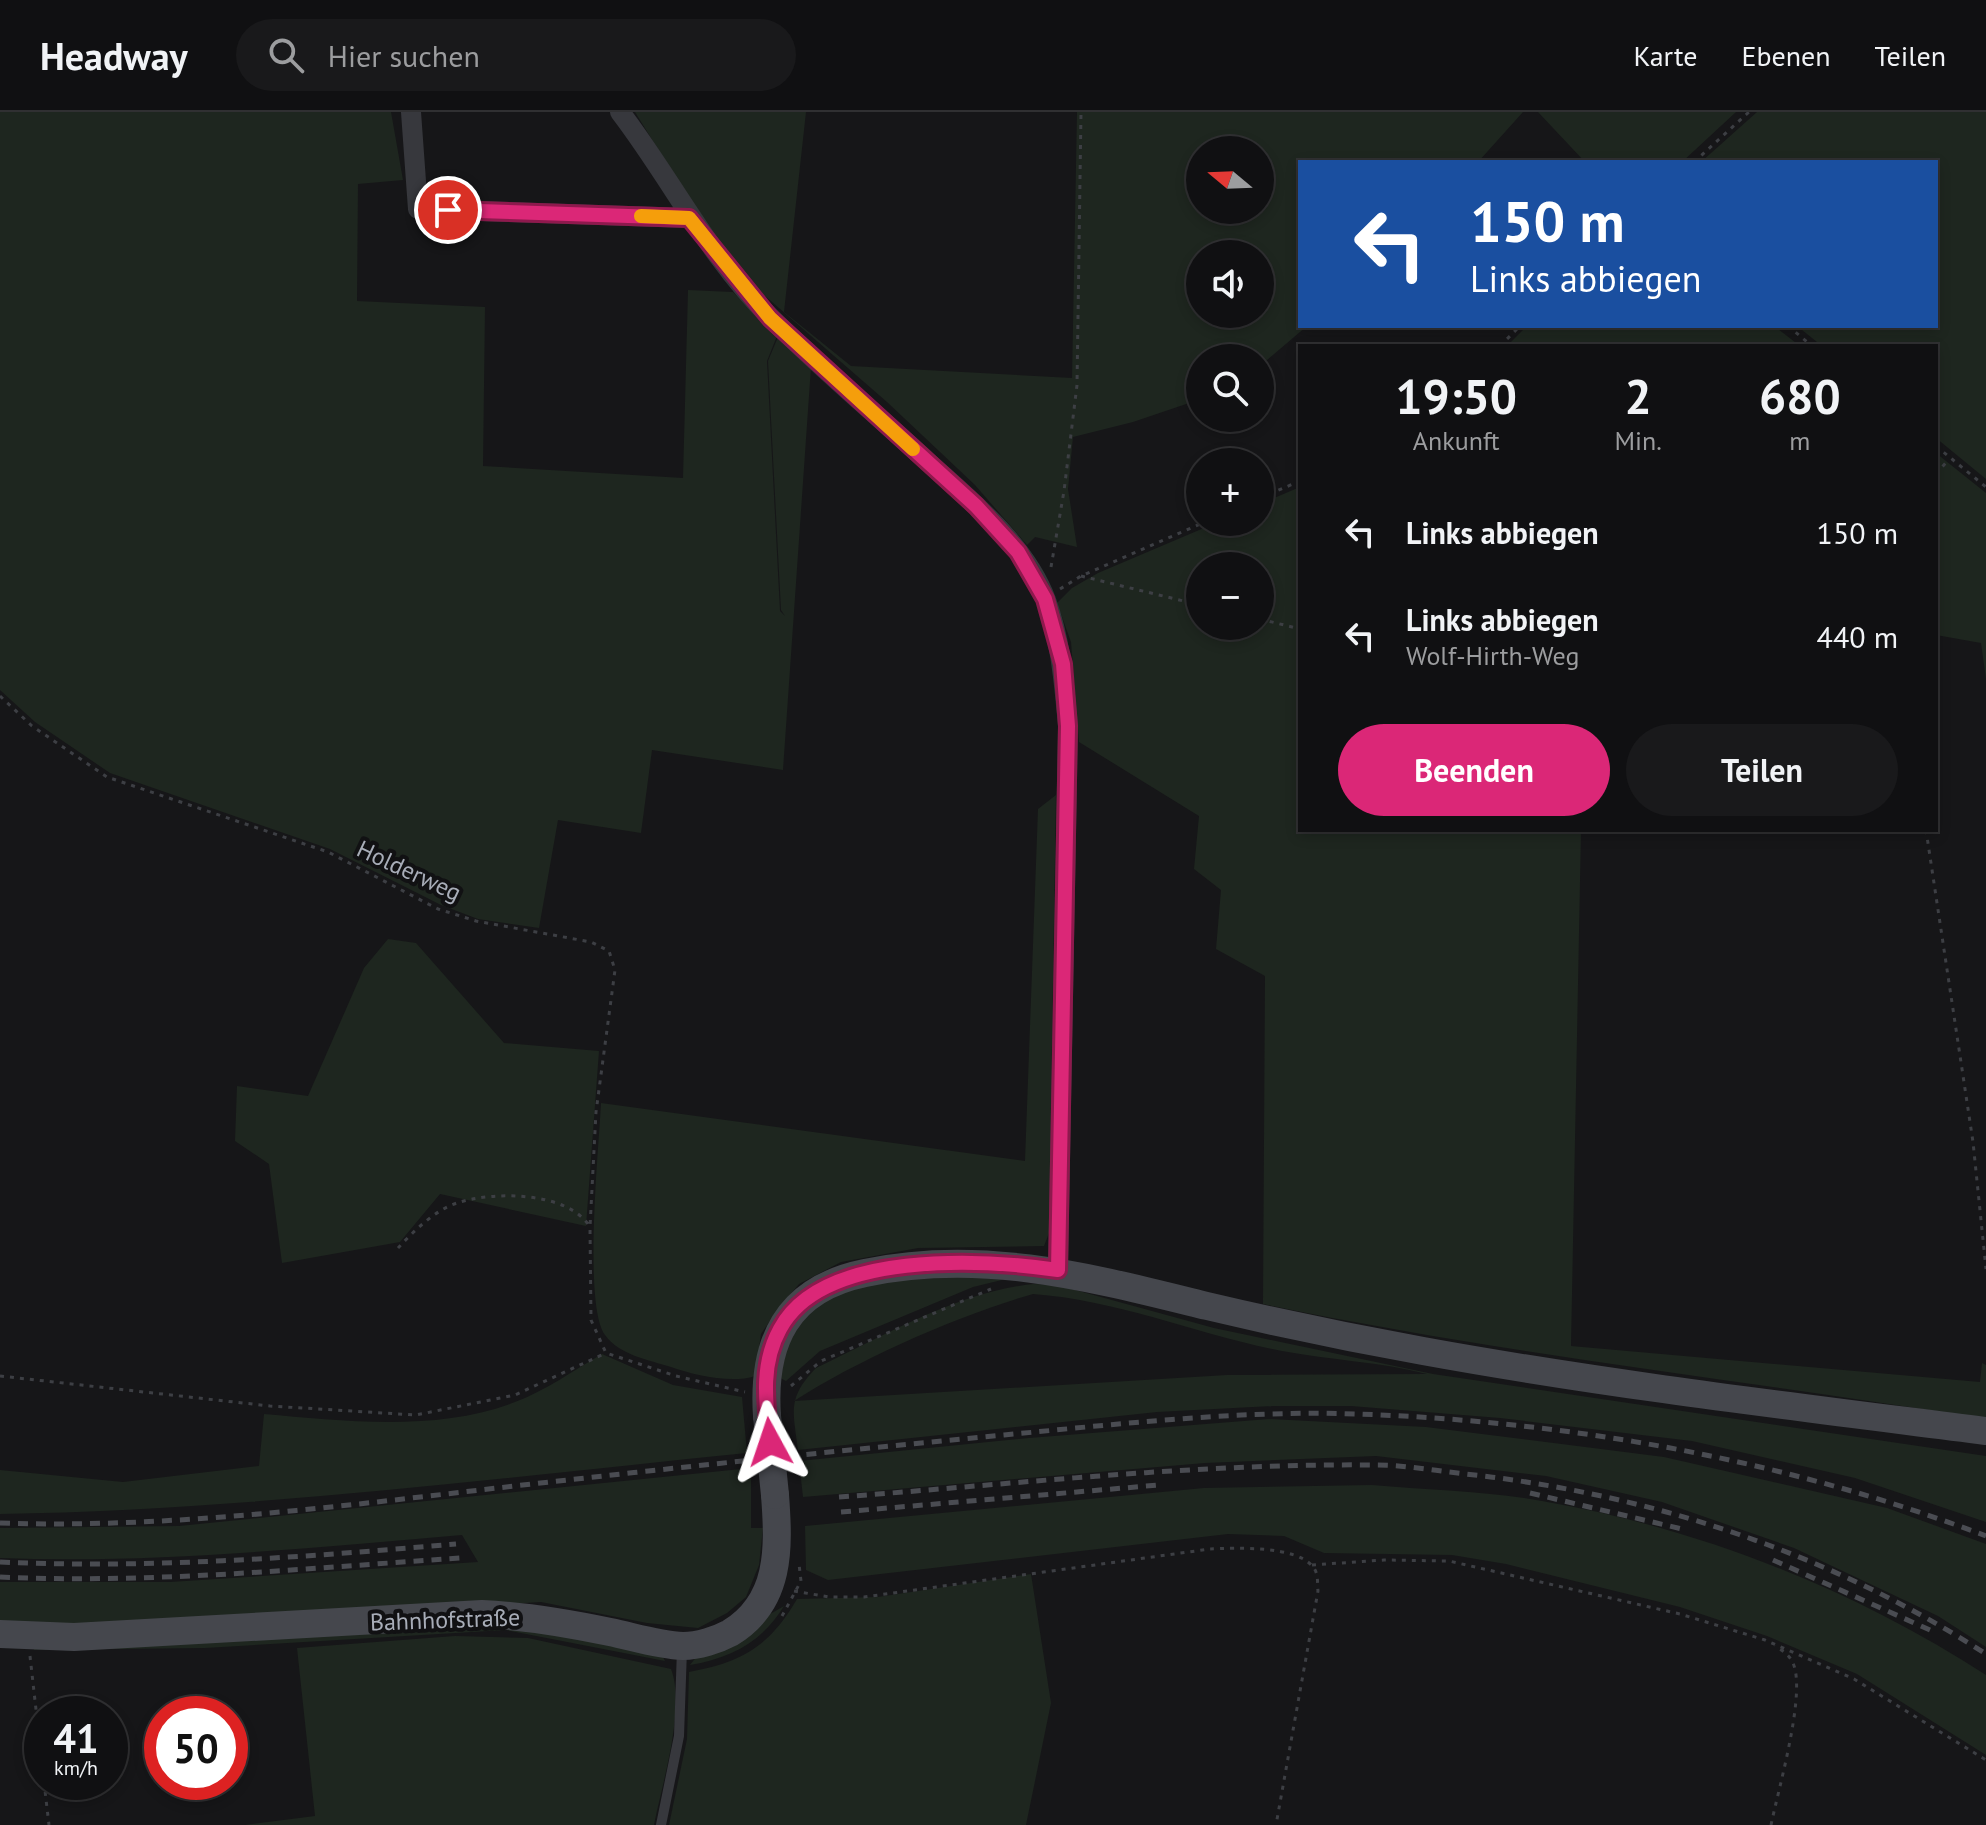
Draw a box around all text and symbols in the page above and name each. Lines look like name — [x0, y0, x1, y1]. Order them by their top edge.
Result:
search box — [236, 19, 796, 91]
text: Headway — [40, 31, 188, 80]
icon: search — [264, 33, 308, 77]
text: Hier suchen — [328, 36, 480, 75]
text: Karte — [1633, 37, 1697, 74]
text: Ebenen — [1741, 37, 1831, 74]
text: Teilen — [1875, 37, 1946, 74]
north arrow — [1186, 136, 1274, 224]
map controls — [1186, 136, 1274, 640]
pin — [414, 176, 482, 244]
text: 150 m — [1470, 185, 1625, 257]
icon: arrive — [426, 188, 470, 232]
icon: left — [1338, 192, 1442, 296]
button: sound — [1186, 240, 1274, 328]
text: Links abbiegen — [1470, 255, 1702, 302]
button: search — [1186, 344, 1274, 432]
text: 19:50 — [1395, 365, 1517, 427]
text: 2 — [1624, 365, 1652, 427]
text: 680 — [1759, 365, 1841, 427]
text: Ankunft — [1413, 424, 1500, 457]
text: Min. — [1614, 424, 1662, 457]
text: m — [1789, 424, 1810, 457]
button: + — [1186, 448, 1274, 536]
icon: left — [1338, 510, 1382, 554]
text: Links abbiegen — [1406, 513, 1599, 552]
text: 150 m — [1817, 513, 1898, 552]
button: − — [1186, 552, 1274, 640]
text: Links abbiegen — [1406, 600, 1599, 639]
icon: left — [1338, 614, 1382, 658]
text: 440 m — [1817, 617, 1898, 656]
text: Wolf-Hirth-Weg — [1406, 639, 1579, 672]
button: Beenden — [1338, 724, 1610, 816]
button: Teilen — [1626, 724, 1898, 816]
street label: Holderweg — [352, 833, 466, 908]
position arrow — [728, 1400, 812, 1484]
street label: Bahnhofstraße — [369, 1601, 521, 1638]
speed limit sign: 50 — [144, 1696, 248, 1800]
text: 41 — [53, 1712, 99, 1764]
text: km/h — [54, 1755, 98, 1781]

